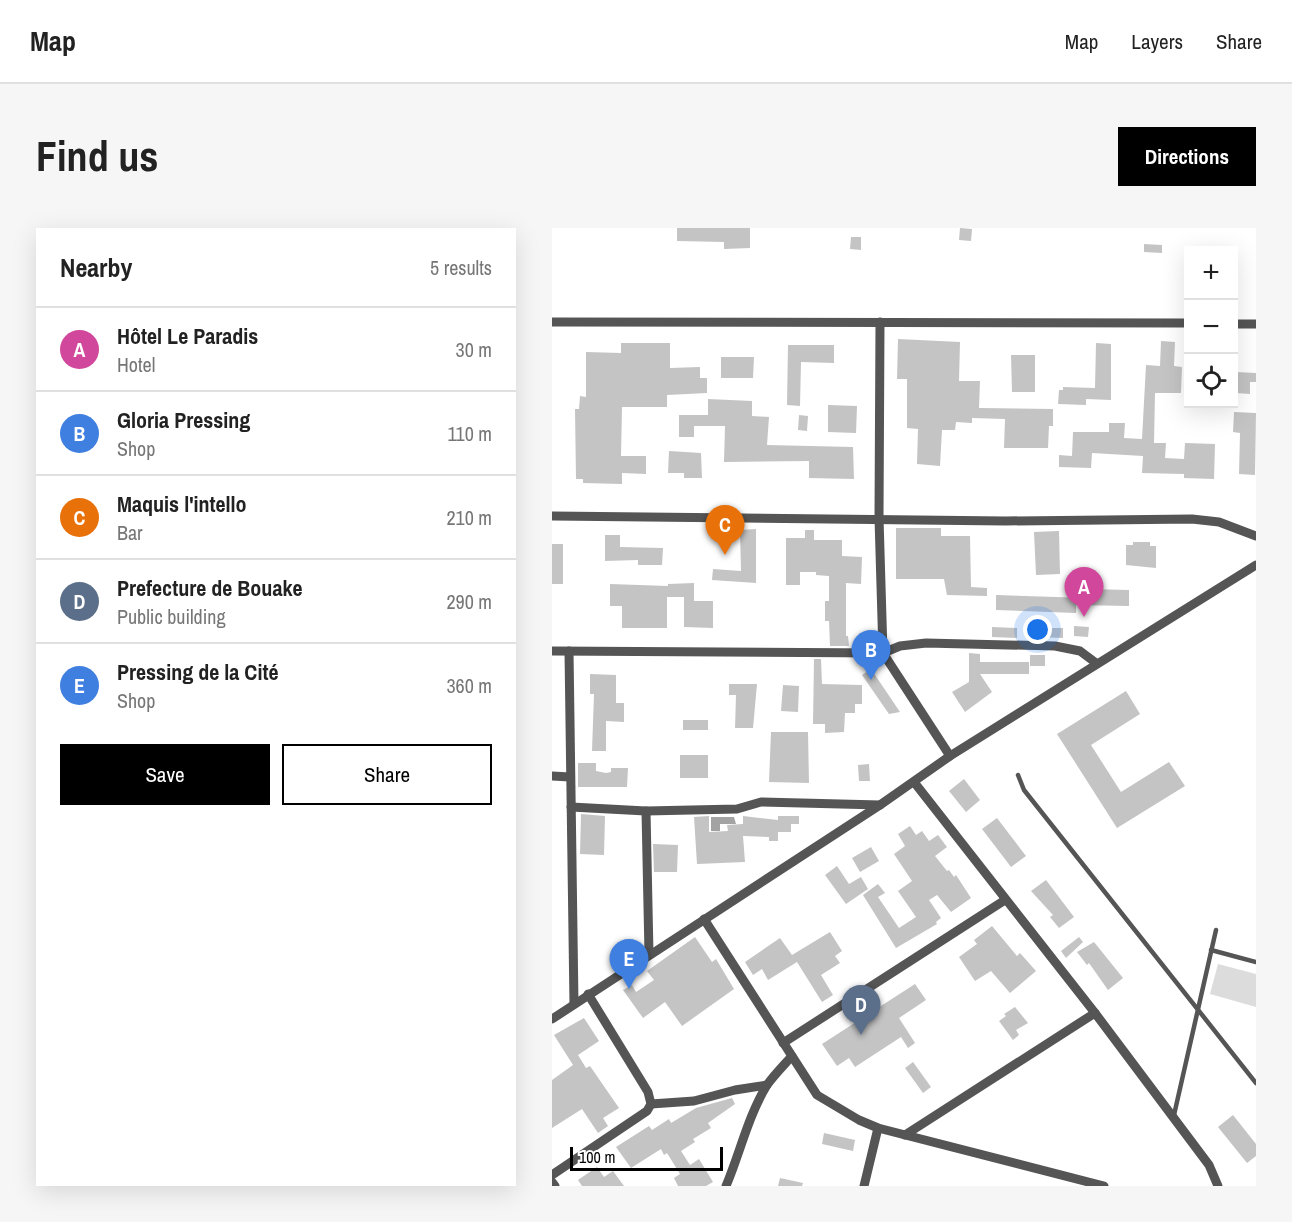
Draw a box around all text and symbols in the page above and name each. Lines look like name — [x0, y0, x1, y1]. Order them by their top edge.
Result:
text: Map — [30, 22, 76, 60]
text: Map — [1065, 27, 1098, 56]
text: Layers — [1131, 27, 1183, 56]
text: Share — [1216, 27, 1262, 56]
button: Directions — [1118, 127, 1256, 186]
text: Find us — [36, 128, 158, 184]
map controls — [1184, 246, 1238, 408]
button: + — [1184, 246, 1238, 300]
text: Nearby — [60, 250, 132, 285]
text: 5 results — [430, 254, 492, 281]
button: − — [1184, 300, 1238, 354]
text: Hôtel Le Paradis — [117, 321, 258, 351]
text: A — [74, 336, 85, 363]
text: 30 m — [456, 336, 492, 363]
text: Hotel — [117, 351, 155, 378]
button: locate — [1184, 354, 1238, 408]
text: Gloria Pressing — [117, 405, 250, 435]
text: B — [74, 420, 85, 447]
text: 110 m — [448, 420, 492, 447]
text: Shop — [117, 435, 155, 462]
text: Maquis l'intello — [117, 489, 247, 519]
text: C — [74, 504, 85, 531]
text: 210 m — [446, 504, 492, 531]
pin: C — [706, 506, 744, 555]
text: Bar — [117, 519, 143, 546]
pin: A — [1064, 568, 1104, 617]
text: Prefecture de Bouake — [117, 573, 302, 603]
text: D — [74, 588, 85, 615]
text: 290 m — [446, 588, 492, 615]
text: Public building — [117, 603, 226, 630]
your location — [1023, 615, 1052, 644]
pin: B — [852, 630, 890, 680]
text: Pressing de la Cité — [117, 657, 278, 687]
text: E — [74, 672, 85, 699]
text: 360 m — [446, 672, 492, 699]
text: Shop — [117, 687, 155, 714]
button: Save — [60, 744, 270, 805]
button: Share — [282, 744, 492, 805]
pin: E — [610, 940, 649, 989]
pin: D — [842, 986, 880, 1035]
scale bar — [570, 1144, 723, 1172]
text: 100 m — [579, 1146, 615, 1168]

